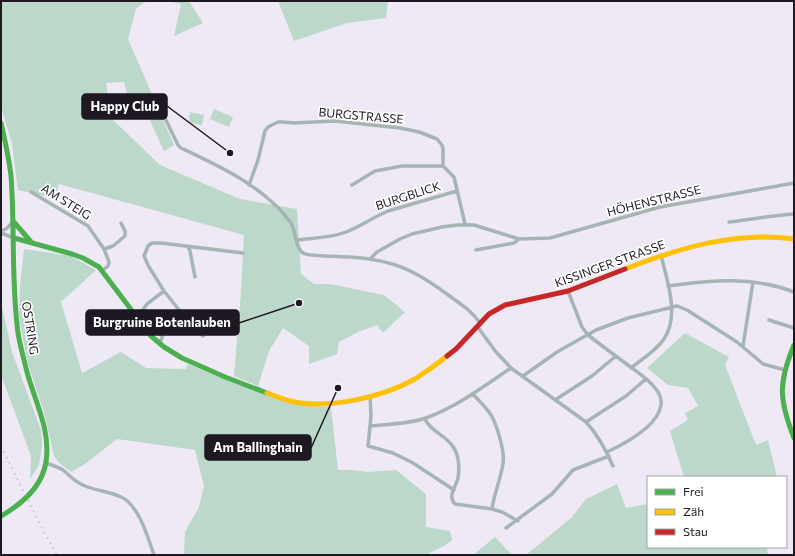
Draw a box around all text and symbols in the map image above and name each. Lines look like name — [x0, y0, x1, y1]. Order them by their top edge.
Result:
callout: Happy Club — [82, 94, 167, 119]
text: Happy Club — [91, 98, 160, 114]
street label: BURGSTRASSE — [318, 104, 404, 126]
street label: BURGBLICK — [373, 178, 442, 212]
street label: AM STEIG — [39, 180, 94, 222]
street label: HÖHENSTRASSE — [605, 182, 702, 218]
street label: KISSINGER STRASSE — [553, 237, 667, 290]
street label: OSTRING — [20, 300, 42, 355]
callout: Burgruine Botenlauben — [86, 310, 239, 335]
text: Burgruine Botenlauben — [93, 314, 231, 330]
callout: Am Ballinghain — [205, 435, 311, 460]
text: Am Ballinghain — [213, 439, 303, 455]
legend — [647, 476, 787, 548]
text: Frei — [683, 484, 704, 498]
text: Zäh — [683, 504, 704, 518]
text: Stau — [683, 524, 708, 538]

